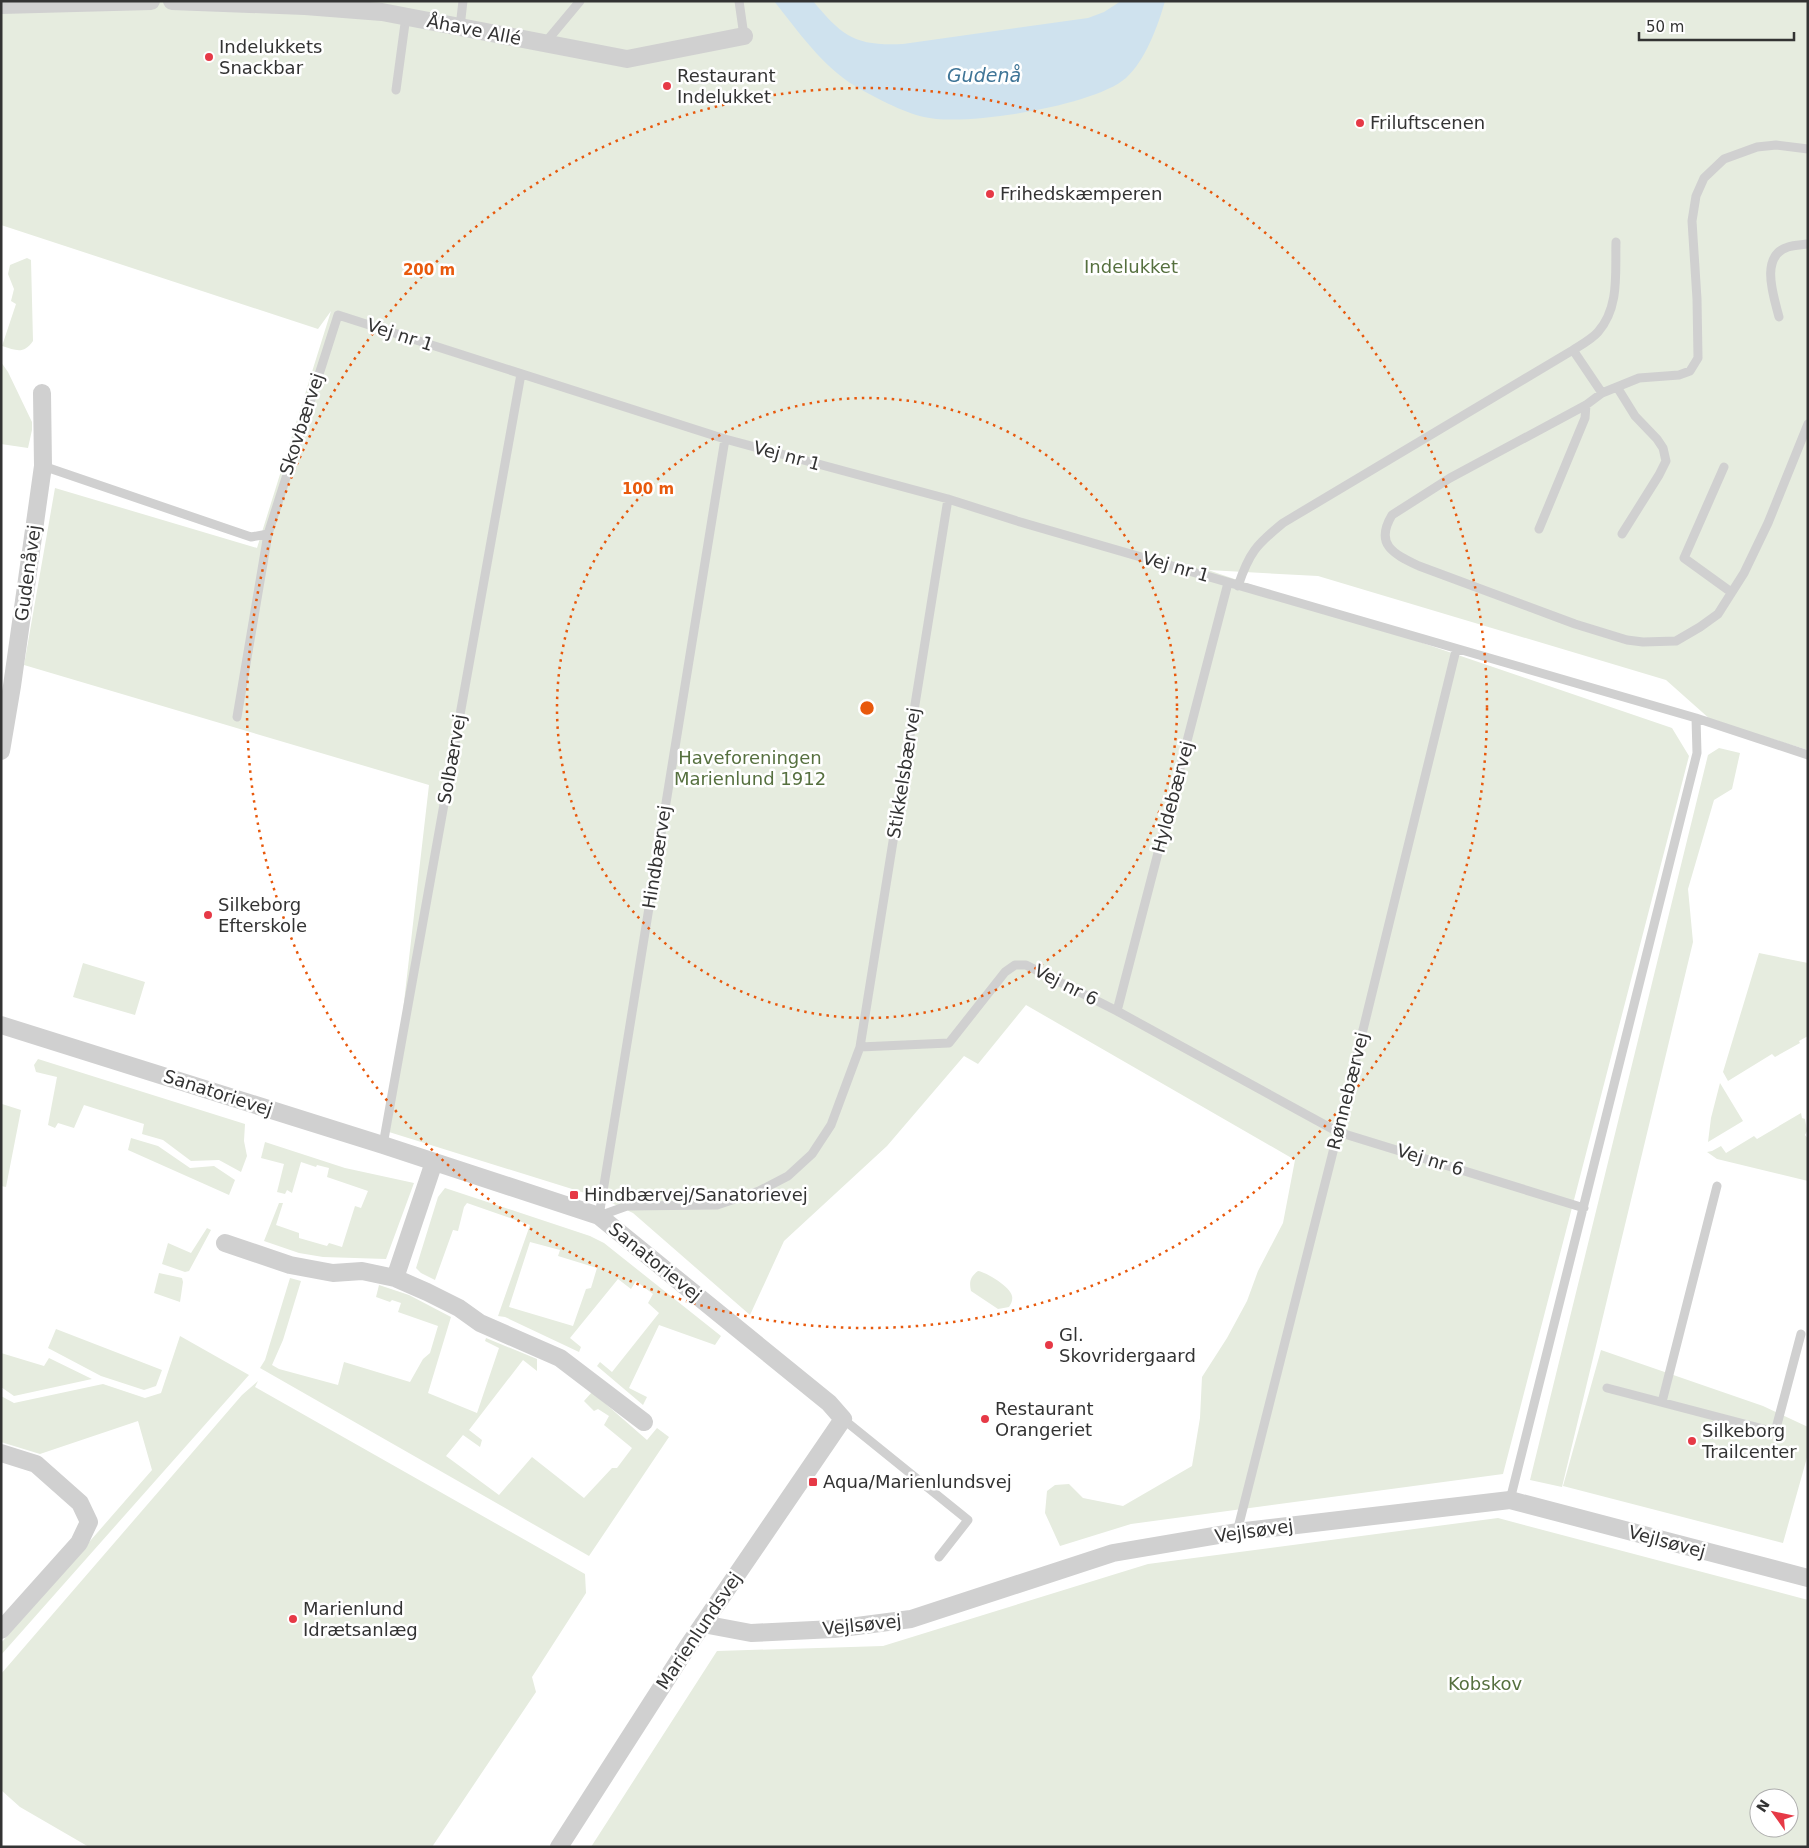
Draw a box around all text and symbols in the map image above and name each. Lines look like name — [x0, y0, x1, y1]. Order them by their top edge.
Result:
street label: Åhave Allé — [425, 10, 523, 49]
scale bar — [1639, 10, 1794, 42]
text: 50 m — [1646, 18, 1684, 36]
place label: Indelukkets Snackbar — [219, 36, 322, 78]
marker: Indelukkets Snackbar — [203, 51, 215, 63]
water label: Gudenå — [947, 64, 1021, 86]
place label: Restaurant Indelukket — [677, 65, 776, 107]
marker: Restaurant Indelukket — [661, 80, 673, 92]
place label: Friluftscenen — [1370, 112, 1485, 133]
marker: Friluftscenen — [1354, 117, 1366, 129]
place label: Frihedskæmperen — [1000, 183, 1162, 204]
marker: Frihedskæmperen — [984, 188, 996, 200]
park label: Indelukket — [1084, 256, 1178, 277]
text: 200 m — [403, 261, 455, 279]
street label: Vej nr 1 — [364, 314, 436, 355]
street label: Skovbærvej — [275, 370, 328, 478]
street label: Vej nr 1 — [751, 436, 823, 475]
text: 100 m — [622, 480, 674, 498]
street label: Gudenåvej — [10, 523, 45, 622]
street label: Vej nr 1 — [1140, 547, 1212, 586]
centre of rings — [858, 699, 876, 717]
street label: Stikkelsbærvej — [883, 706, 924, 840]
street label: Solbærvej — [433, 712, 470, 805]
street label: Hyldebærvej — [1148, 739, 1198, 855]
park label: Haveforeningen Marienlund 1912 — [674, 747, 826, 789]
street label: Hindbærvej — [638, 804, 675, 910]
place label: Silkeborg Efterskole — [218, 894, 307, 936]
marker: Silkeborg Efterskole — [202, 909, 214, 921]
street label: Vej nr 6 — [1031, 960, 1102, 1010]
street label: Rønnebærvej — [1323, 1030, 1372, 1152]
street label: Sanatorievej — [161, 1065, 275, 1120]
street label: Vej nr 6 — [1394, 1139, 1466, 1180]
place label: Hindbærvej/Sanatorievej — [584, 1184, 808, 1205]
marker: Hindbærvej/Sanatorievej — [568, 1189, 580, 1201]
street label: Sanatorievej — [605, 1218, 706, 1305]
place label: Gl. Skovridergaard — [1059, 1324, 1196, 1366]
marker: Gl. Skovridergaard — [1043, 1339, 1055, 1351]
place label: Restaurant Orangeriet — [995, 1398, 1094, 1440]
marker: Restaurant Orangeriet — [979, 1413, 991, 1425]
place label: Silkeborg Trailcenter — [1701, 1420, 1797, 1462]
marker: Silkeborg Trailcenter — [1686, 1435, 1698, 1447]
place label: Aqua/Marienlundsvej — [823, 1471, 1012, 1492]
marker: Aqua/Marienlundsvej — [807, 1476, 819, 1488]
street label: Vejlsøvej — [1213, 1515, 1295, 1546]
street label: Vejlsøvej — [1626, 1521, 1708, 1562]
street label: Marienlundsvej — [652, 1568, 746, 1693]
place label: Marienlund Idrætsanlæg — [303, 1598, 418, 1640]
street label: Vejlsøvej — [822, 1610, 902, 1639]
marker: Marienlund Idrætsanlæg — [287, 1613, 299, 1625]
park label: Kobskov — [1448, 1673, 1522, 1694]
north arrow — [1749, 1788, 1799, 1838]
text: N — [1753, 1797, 1773, 1815]

